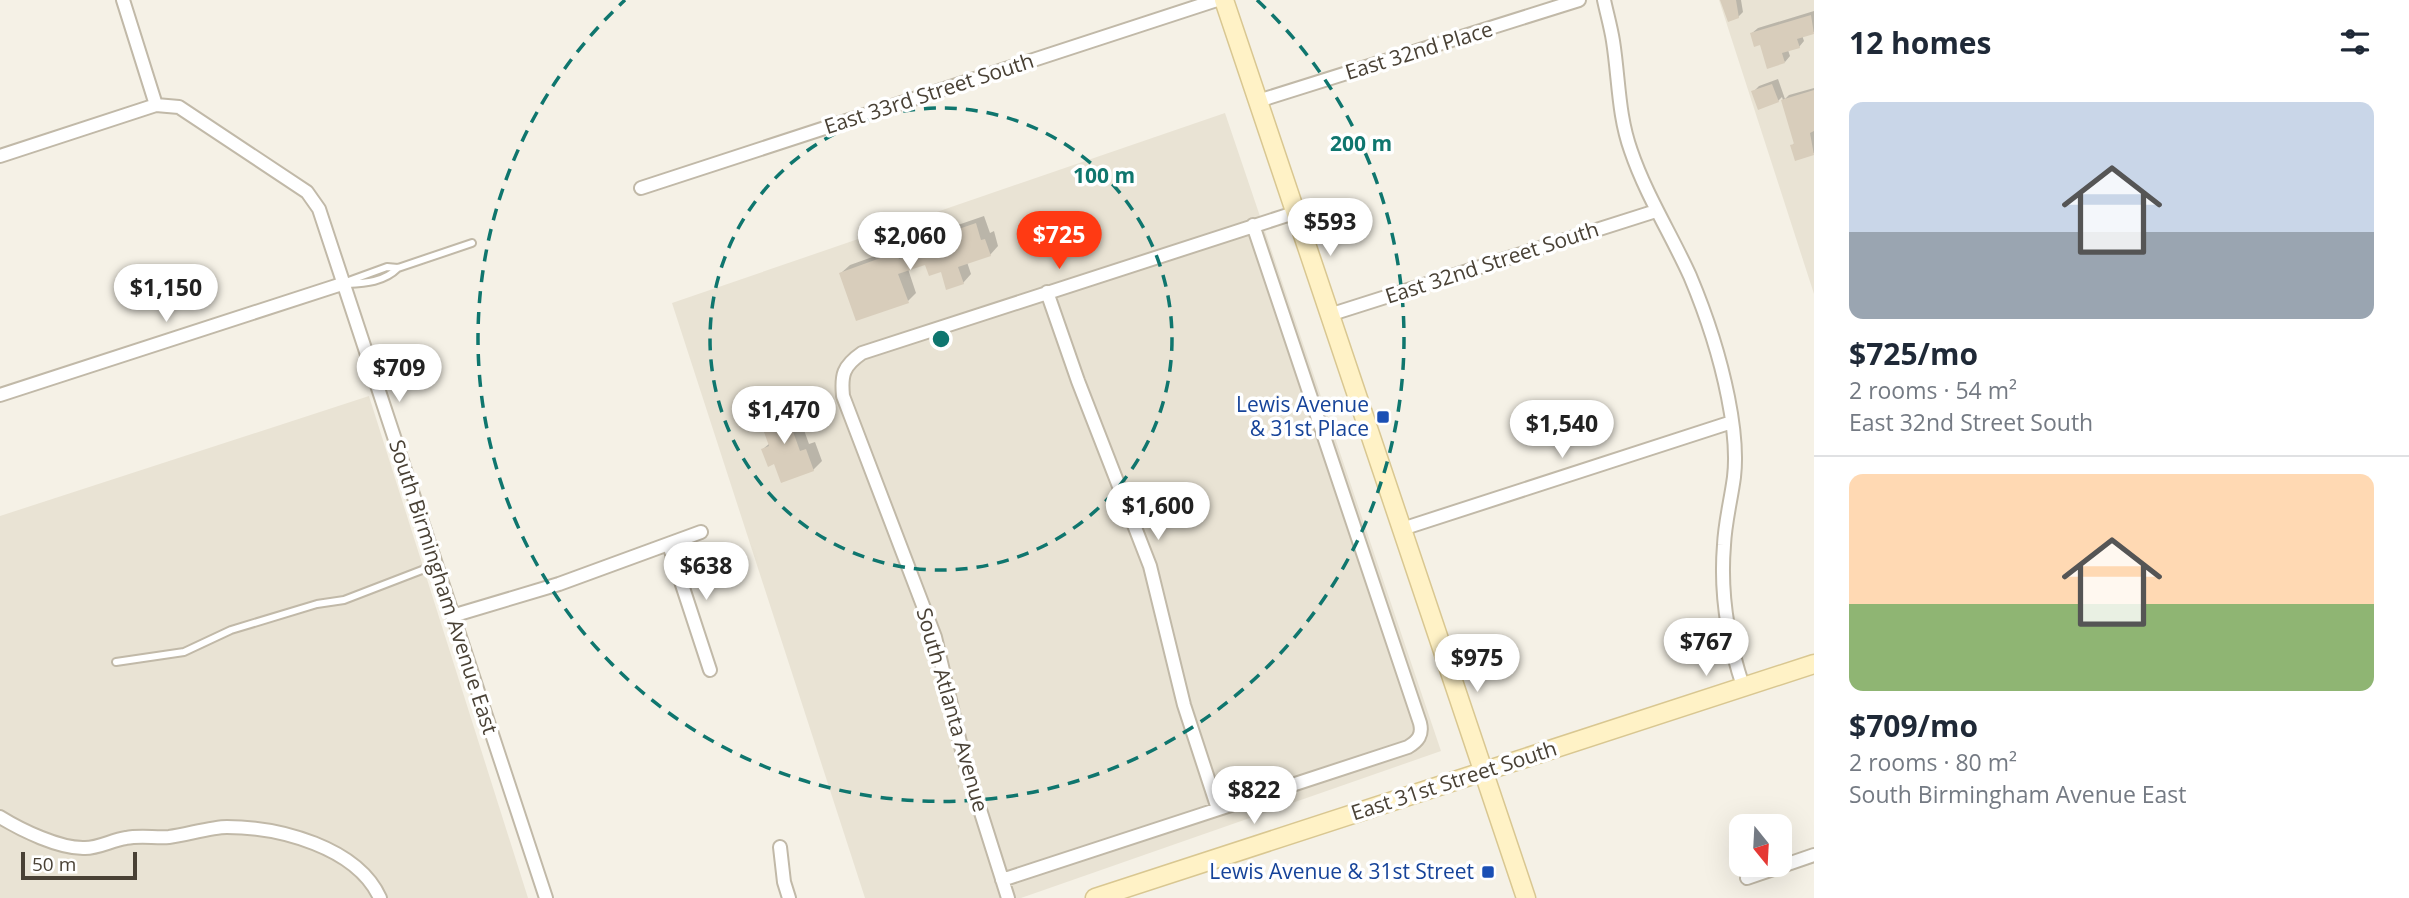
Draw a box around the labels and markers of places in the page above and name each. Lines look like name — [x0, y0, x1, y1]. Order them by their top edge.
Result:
pin: $593 — [1289, 198, 1371, 258]
pin: $2,060 — [853, 212, 967, 272]
pin: $725 — [1018, 212, 1100, 271]
pin: $1,150 — [109, 264, 223, 324]
centre of rings — [929, 327, 953, 351]
pin: $709 — [358, 344, 440, 404]
pin: $1,470 — [727, 386, 841, 446]
place label: Lewis Avenue & 31st Place — [1236, 390, 1369, 442]
pin: $1,540 — [1505, 400, 1619, 460]
marker: Lewis Avenue & 31st Place — [1375, 409, 1391, 425]
pin: $1,600 — [1101, 482, 1215, 542]
pin: $638 — [665, 542, 747, 602]
pin: $767 — [1665, 618, 1747, 678]
pin: $975 — [1436, 634, 1518, 694]
pin: $822 — [1213, 766, 1295, 826]
place label: Lewis Avenue & 31st Street — [1209, 857, 1474, 885]
marker: Lewis Avenue & 31st Street — [1480, 864, 1496, 880]

